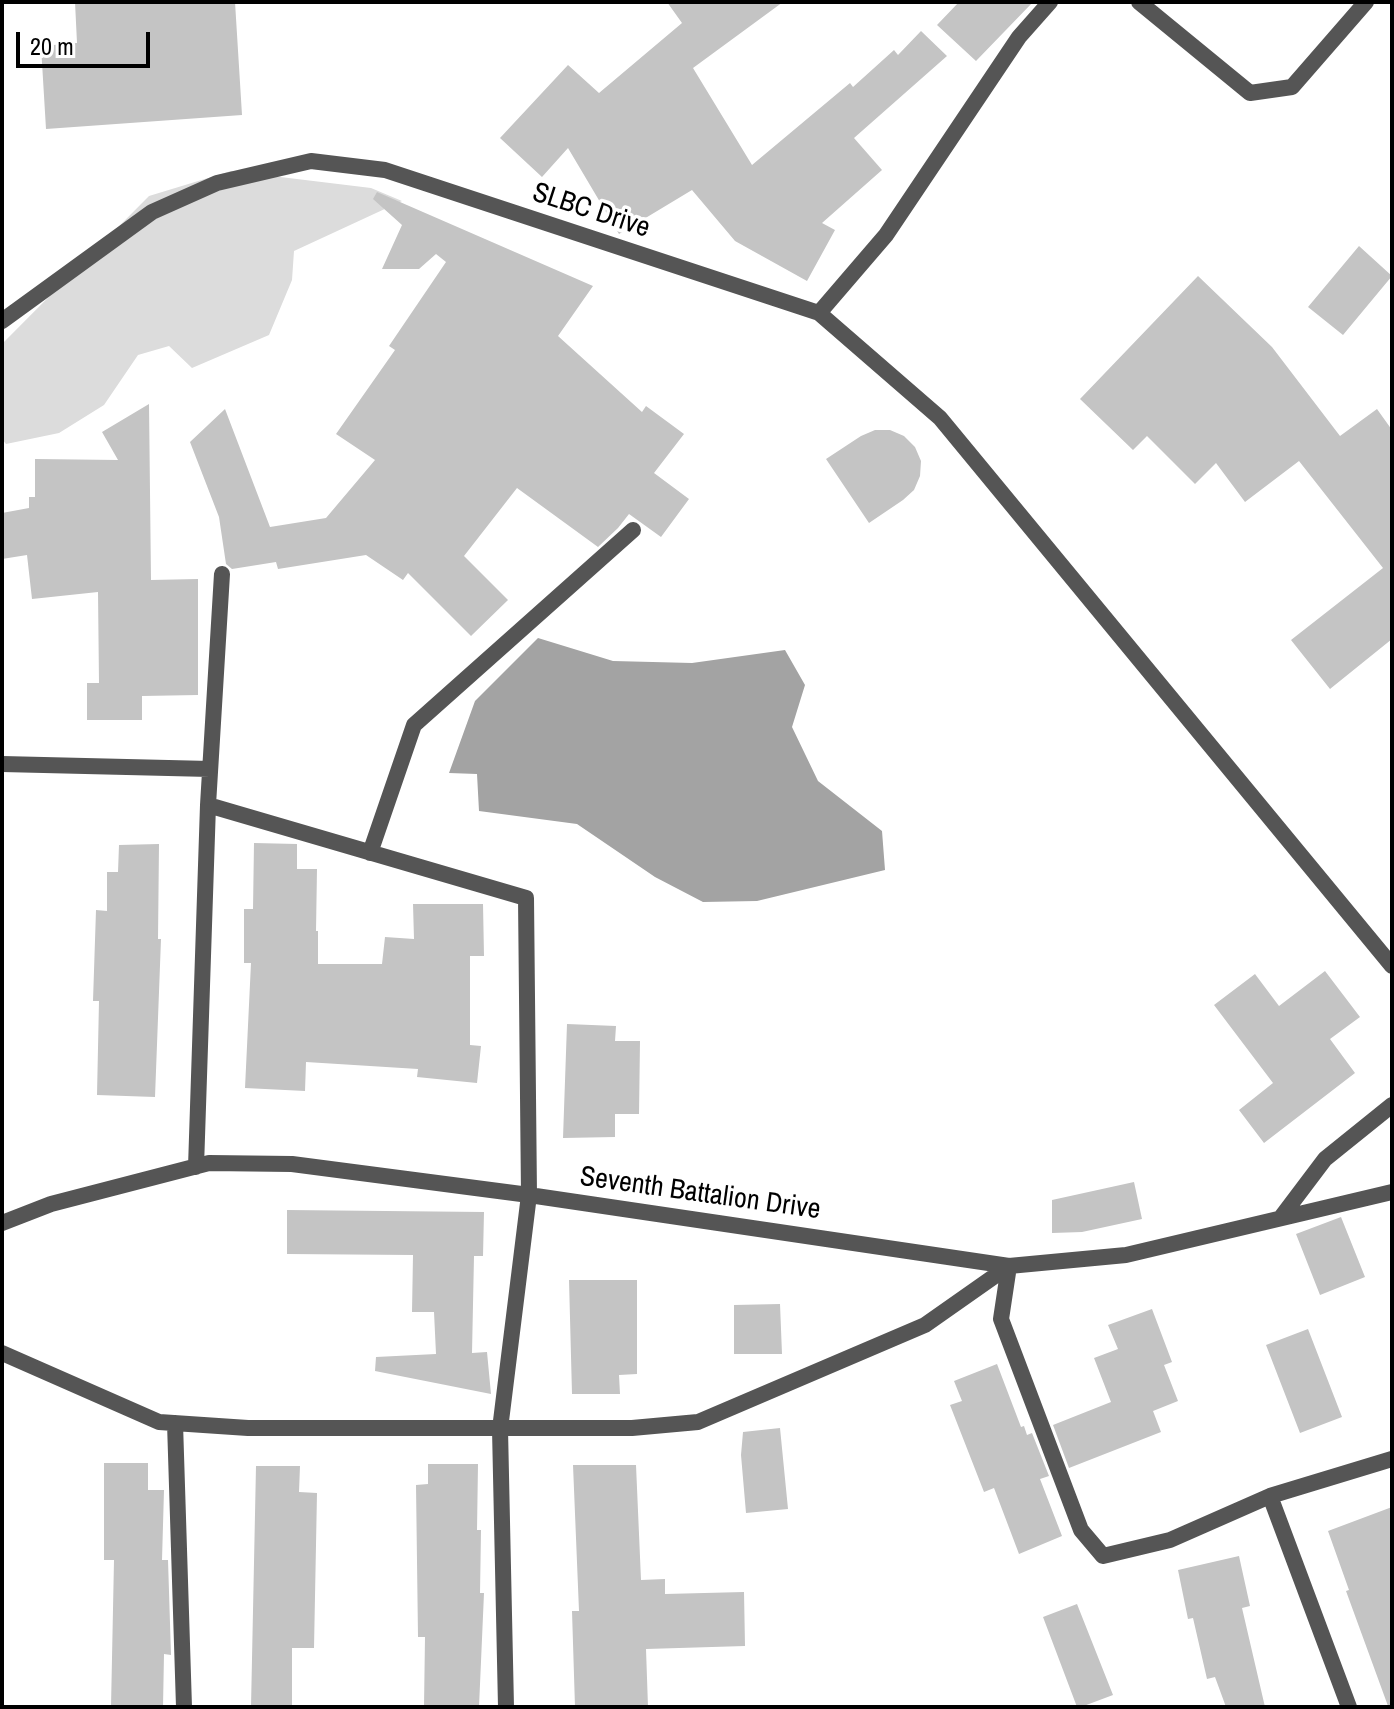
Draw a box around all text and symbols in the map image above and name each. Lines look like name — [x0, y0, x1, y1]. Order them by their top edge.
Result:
scale bar — [20, 16, 154, 66]
text: 20 m — [30, 30, 74, 62]
street label: SLBC Drive — [528, 176, 654, 246]
street label: Seventh Battalion Drive — [578, 1160, 822, 1228]

